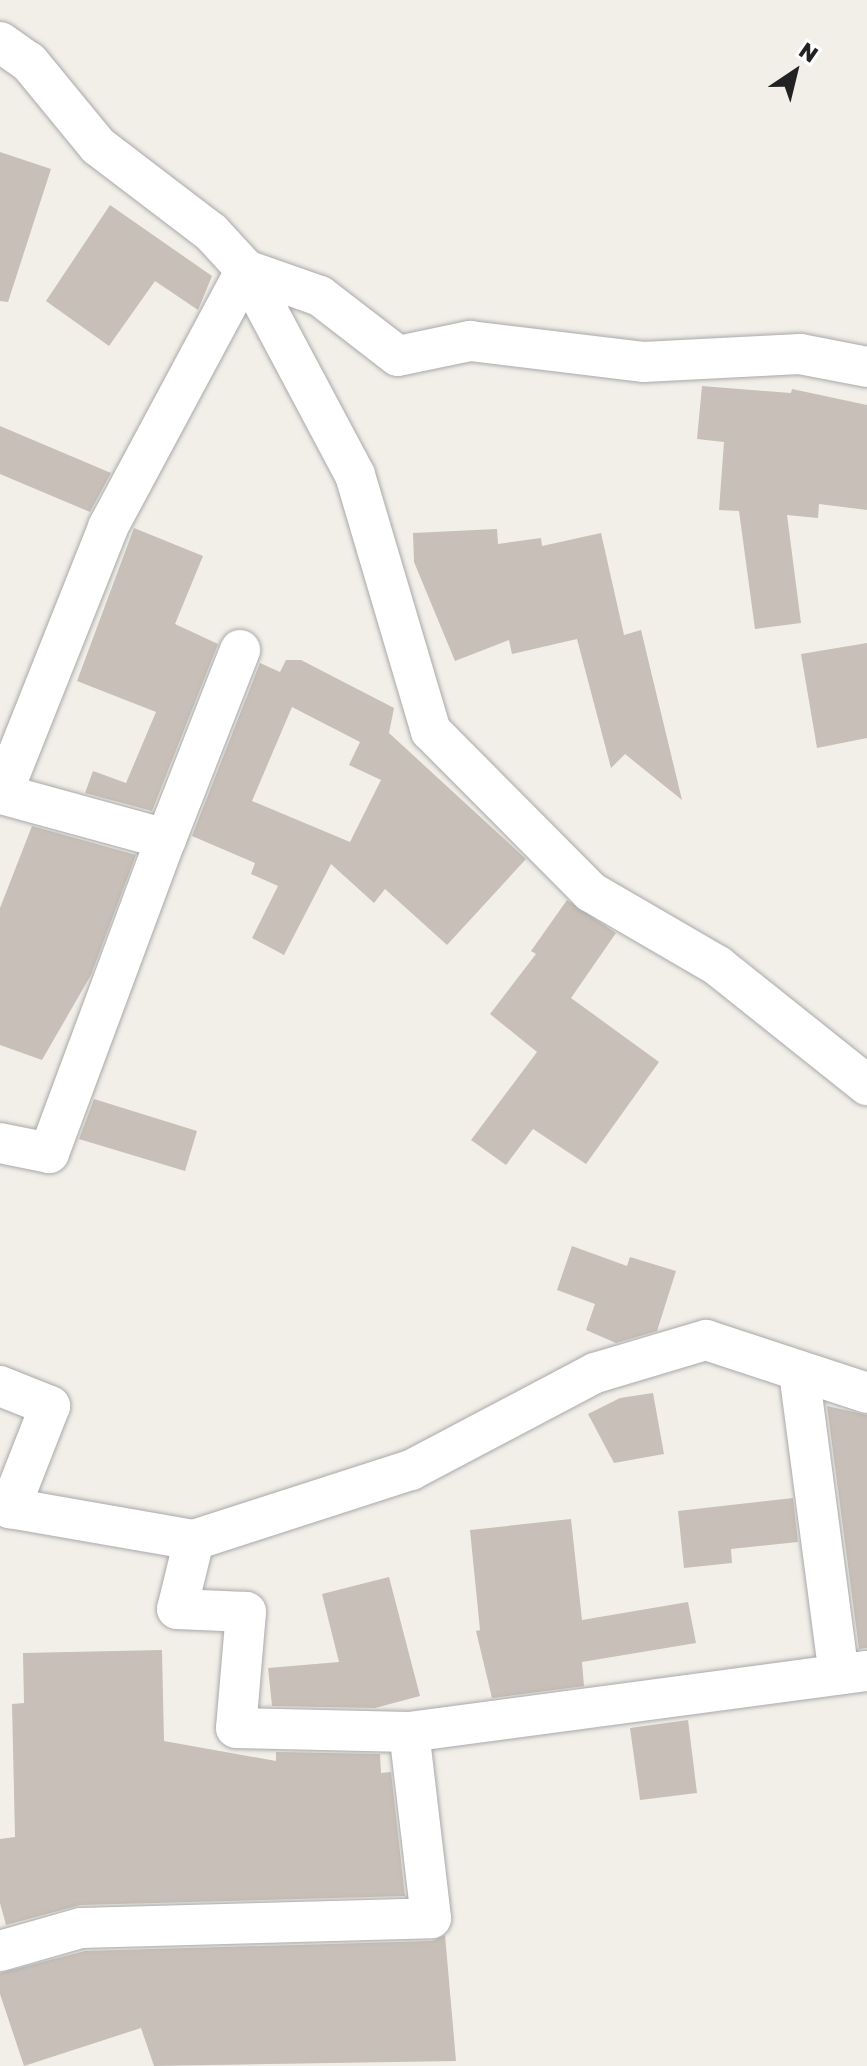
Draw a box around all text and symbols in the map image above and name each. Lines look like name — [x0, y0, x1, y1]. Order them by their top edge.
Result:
north arrow — [755, 32, 835, 112]
text: N — [794, 36, 824, 68]

